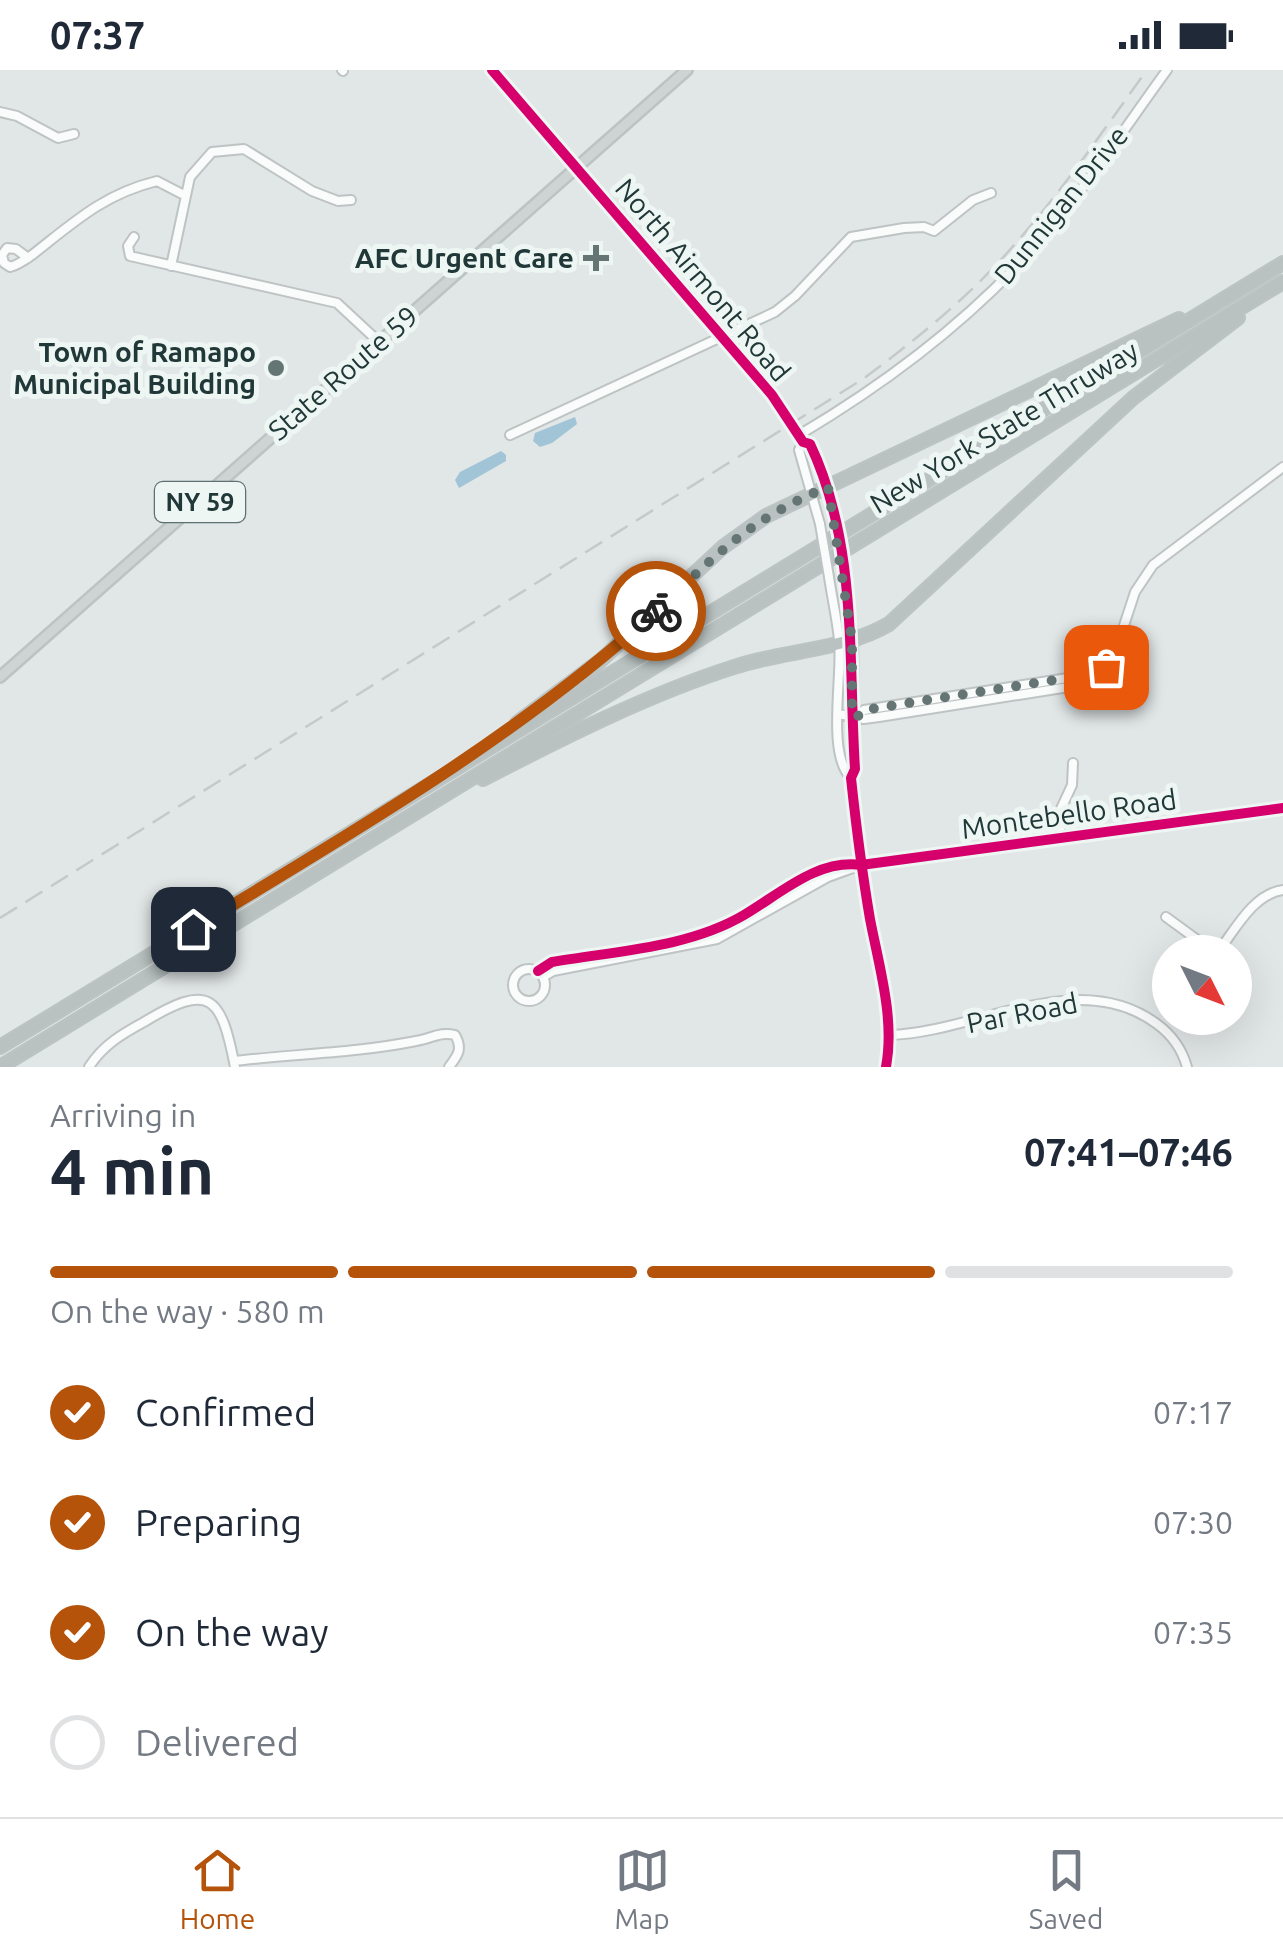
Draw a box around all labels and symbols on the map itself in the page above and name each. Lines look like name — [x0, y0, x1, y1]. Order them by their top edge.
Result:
street label: Dunnigan Drive — [988, 120, 1134, 290]
street label: North Airmont Road — [610, 172, 797, 387]
place label: AFC Urgent Care — [355, 242, 574, 273]
marker: AFC Urgent Care — [583, 245, 609, 271]
street label: State Route 59 — [262, 300, 423, 446]
street label: New York State Thruway — [864, 334, 1143, 519]
place label: Town of Ramapo Municipal Building — [13, 336, 256, 399]
marker: Town of Ramapo Municipal Building — [265, 357, 287, 379]
road number: NY 59 — [155, 482, 245, 522]
courier — [606, 561, 706, 661]
pin — [1064, 625, 1149, 710]
street label: Montebello Road — [959, 783, 1179, 844]
pin — [151, 887, 236, 972]
north arrow — [1152, 935, 1252, 1035]
street label: Par Road — [964, 987, 1080, 1038]

